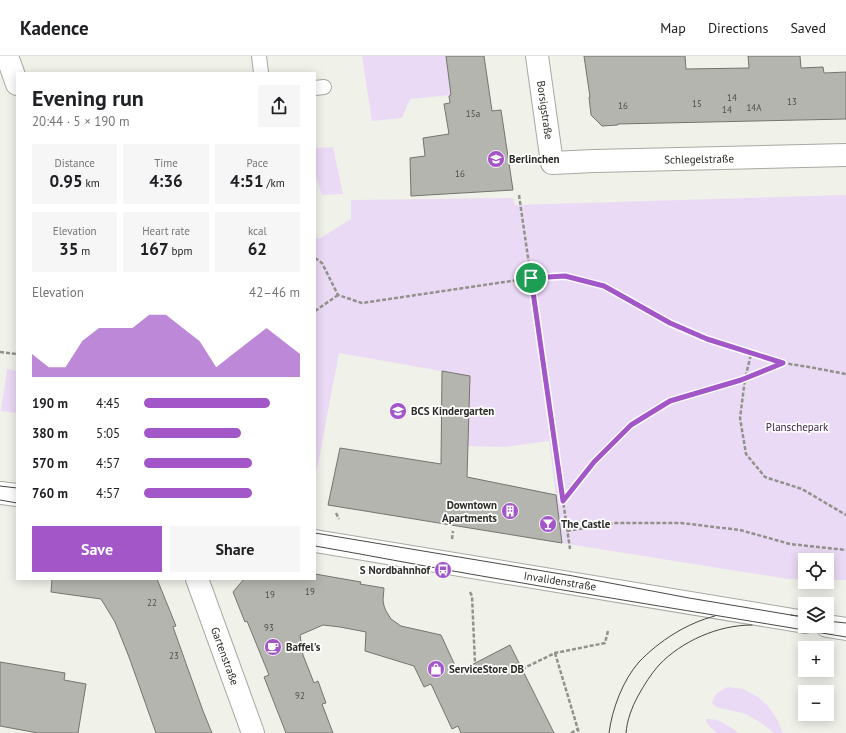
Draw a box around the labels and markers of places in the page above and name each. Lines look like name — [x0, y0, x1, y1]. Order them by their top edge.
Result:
school or university icon: Berlinchen — [486, 149, 506, 169]
place label: Berlinchen — [509, 152, 559, 166]
pin — [514, 261, 548, 295]
school or university icon: BCS Kindergarten — [388, 401, 408, 421]
place label: BCS Kindergarten — [411, 404, 494, 418]
place label: Downtown Apartments — [442, 498, 497, 525]
building icon: Downtown Apartments — [500, 501, 520, 521]
bar icon: The Castle — [538, 514, 558, 534]
place label: The Castle — [561, 517, 611, 531]
bus stop icon: S Nordbahnhof — [433, 560, 453, 580]
place label: S Nordbahnhof — [360, 563, 431, 577]
cafe icon: Baffel's — [263, 637, 283, 657]
place label: Baffel's — [286, 640, 321, 654]
shop icon: ServiceStore DB — [426, 659, 446, 679]
place label: ServiceStore DB — [449, 662, 525, 676]

